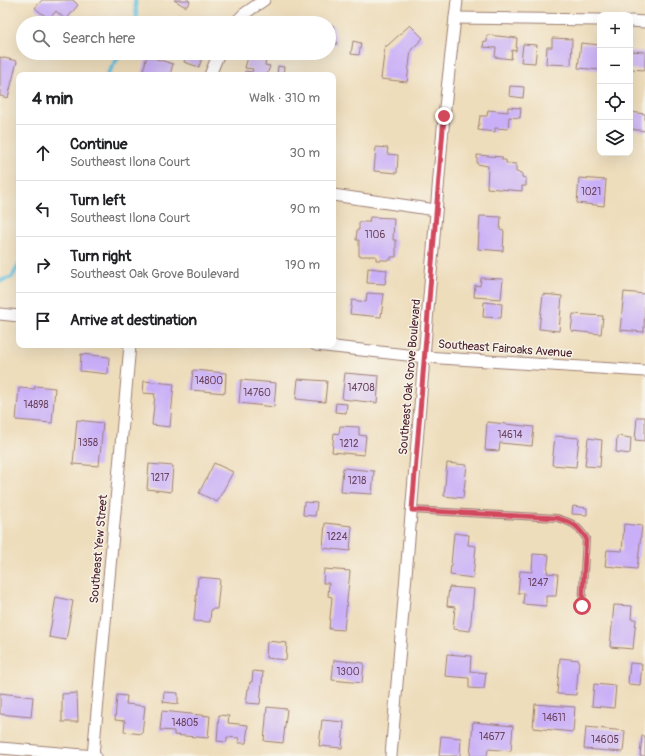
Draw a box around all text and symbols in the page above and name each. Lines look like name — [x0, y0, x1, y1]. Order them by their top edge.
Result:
map controls — [597, 12, 633, 156]
button: + — [597, 12, 633, 48]
search box — [16, 16, 336, 60]
icon: search — [30, 27, 52, 49]
text: Search here — [62, 29, 135, 48]
button: − — [597, 48, 633, 84]
button: locate — [597, 84, 633, 120]
text: 4 min — [32, 88, 73, 109]
text: Walk · 310 m — [249, 90, 320, 106]
route end — [435, 107, 453, 125]
button: layers — [597, 120, 633, 156]
text: Continue — [70, 135, 128, 154]
icon: ahead — [32, 142, 54, 164]
text: 30 m — [290, 145, 320, 161]
text: Southeast Ilona Court — [70, 154, 190, 170]
house number: 1021 — [581, 186, 601, 198]
text: Turn left — [70, 191, 126, 210]
icon: left — [32, 198, 54, 220]
text: 90 m — [290, 201, 320, 217]
text: Southeast Ilona Court — [70, 210, 190, 226]
house number: 1106 — [365, 229, 385, 241]
text: Turn right — [70, 247, 131, 266]
icon: right — [32, 254, 54, 276]
text: 190 m — [285, 257, 320, 273]
text: Southeast Oak Grove Boulevard — [70, 266, 239, 282]
street label: Southeast Oak Grove Boulevard — [396, 298, 424, 456]
icon: arrive — [32, 310, 54, 332]
text: Arrive at destination — [70, 311, 197, 330]
street label: Southeast Fairoaks Avenue — [437, 337, 573, 361]
house number: 14800 — [195, 375, 223, 387]
house number: 14708 — [348, 382, 374, 394]
house number: 14760 — [243, 387, 271, 399]
house number: 14898 — [24, 399, 48, 411]
house number: 14614 — [497, 429, 523, 441]
house number: 1358 — [78, 437, 98, 449]
house number: 1212 — [340, 438, 359, 450]
house number: 1217 — [151, 472, 170, 484]
house number: 1218 — [348, 475, 366, 487]
street label: Southeast Yew Street — [87, 494, 111, 604]
house number: 1224 — [327, 531, 348, 543]
house number: 1247 — [528, 577, 549, 589]
route start — [573, 597, 591, 615]
house number: 1300 — [336, 666, 360, 678]
house number: 14611 — [542, 712, 566, 724]
house number: 14805 — [172, 717, 199, 729]
house number: 14677 — [479, 731, 506, 743]
house number: 14605 — [591, 734, 619, 746]

